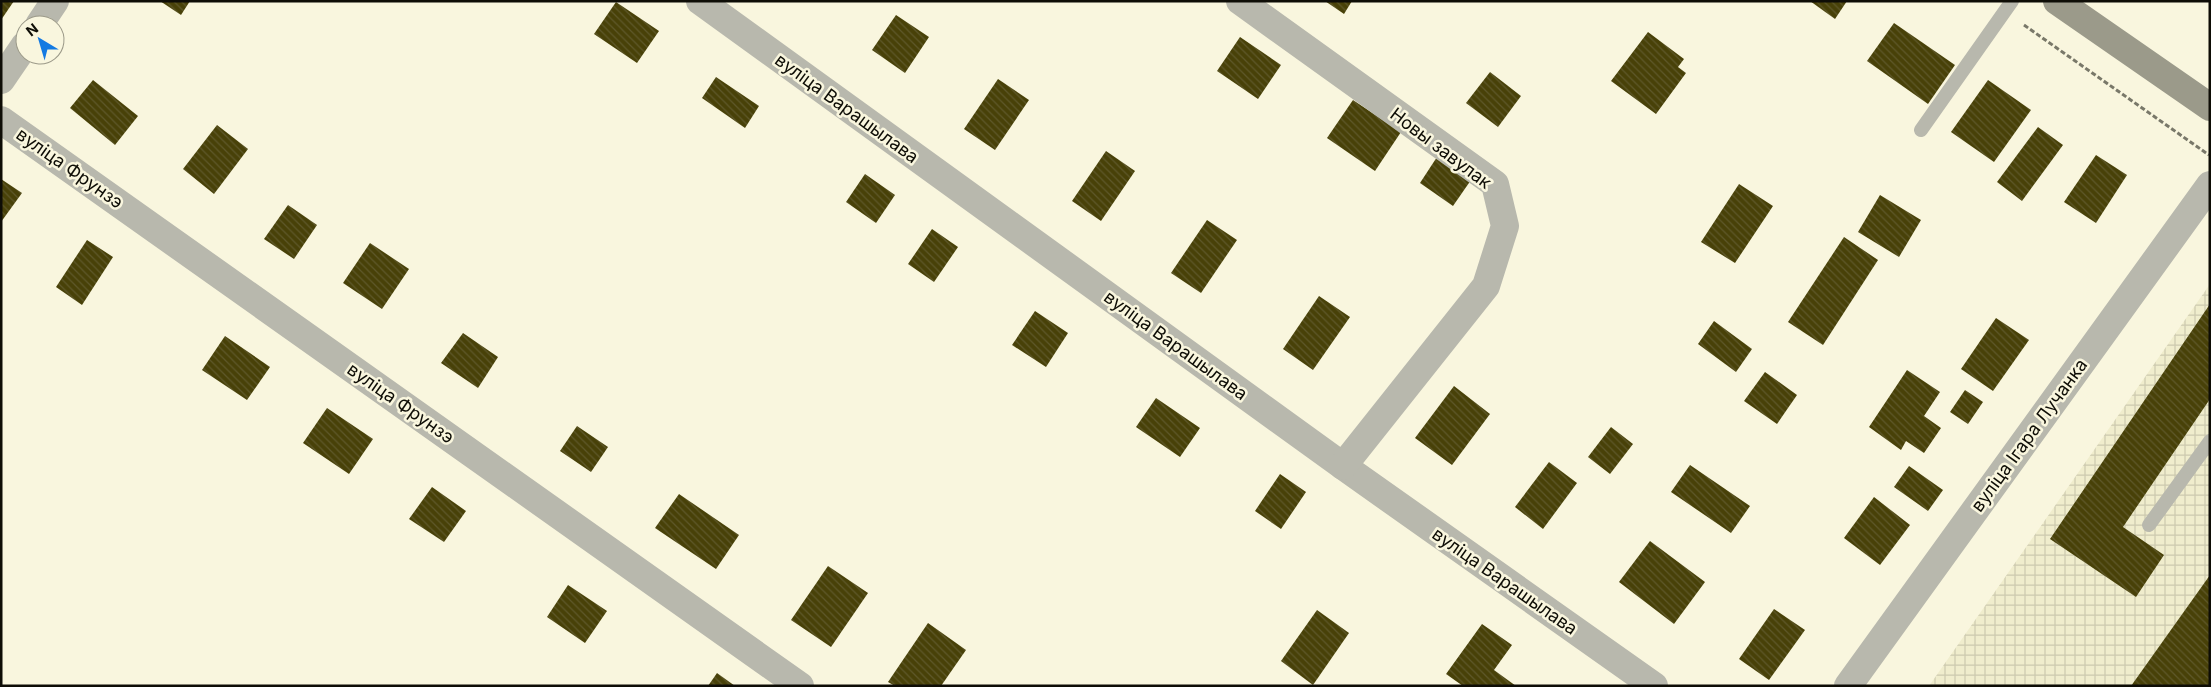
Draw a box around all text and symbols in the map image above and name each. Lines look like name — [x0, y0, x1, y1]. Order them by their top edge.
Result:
north arrow — [15, 15, 65, 65]
text: N — [22, 19, 41, 39]
street label: вуліца Варашылава — [771, 49, 923, 167]
street label: Новы завулак — [1386, 103, 1496, 193]
street label: вуліца Фрунзэ — [13, 123, 127, 213]
street label: вуліца Варашылава — [1100, 286, 1252, 404]
street label: вуліца Ігара Лучанка — [1966, 354, 2092, 516]
street label: вуліца Фрунзэ — [344, 358, 458, 448]
street label: вуліца Варашылава — [1428, 523, 1582, 639]

